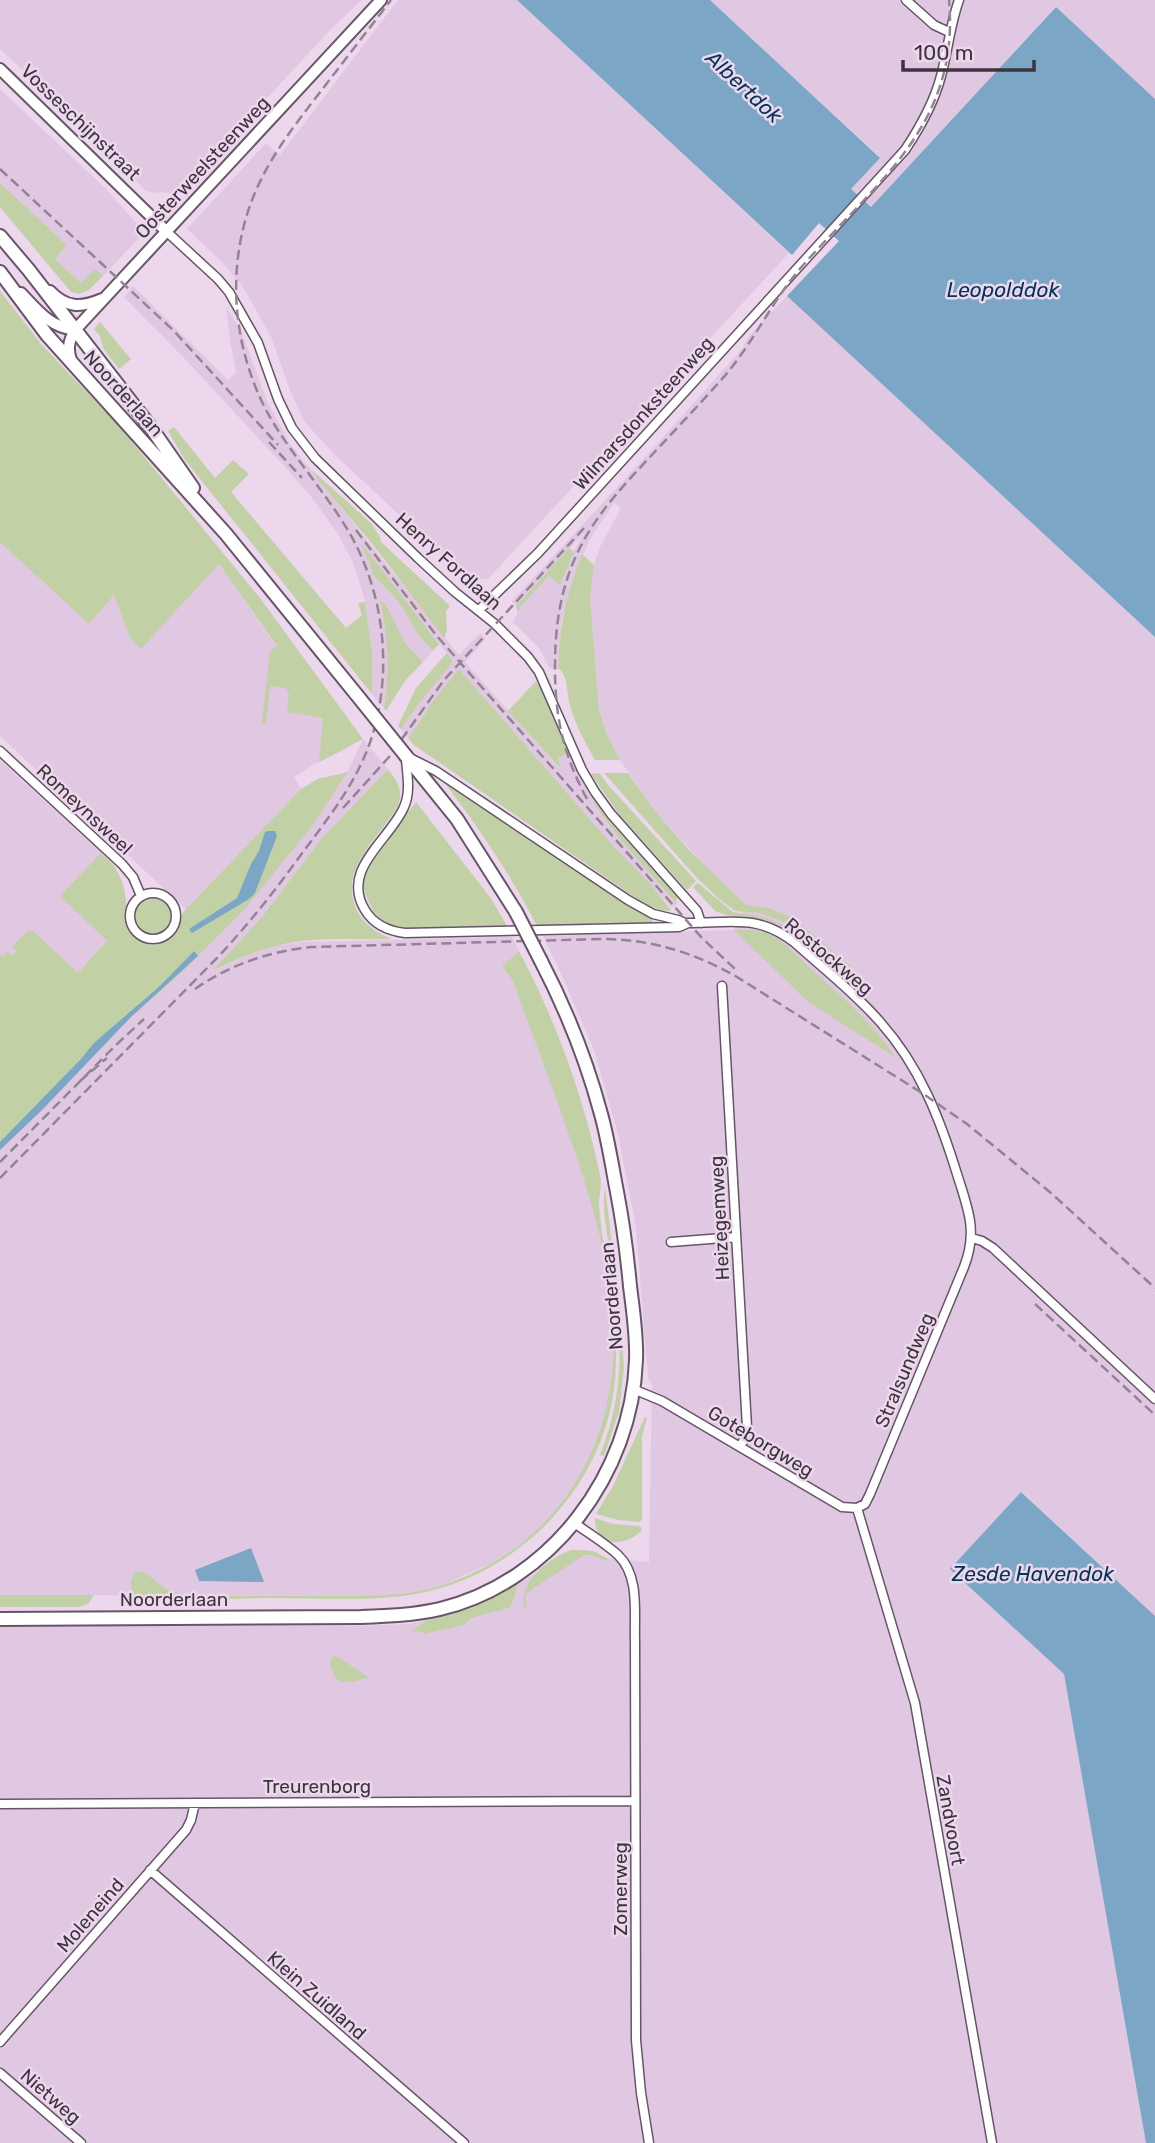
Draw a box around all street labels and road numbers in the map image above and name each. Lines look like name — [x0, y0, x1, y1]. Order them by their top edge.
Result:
street label: Vosseschijnstraat — [16, 59, 146, 186]
street label: Oosterweelsteenweg — [130, 91, 274, 243]
street label: Wilmarsdonksteenweg — [568, 332, 718, 495]
street label: Noorderlaan — [79, 345, 168, 441]
street label: Henry Fordlaan — [391, 508, 506, 615]
street label: Romeynsweel — [32, 759, 137, 860]
street label: Rostockweg — [780, 913, 878, 1000]
street label: Heizegemweg — [705, 1155, 734, 1281]
street label: Noorderlaan — [595, 1241, 628, 1351]
street label: Stralsundweg — [870, 1309, 939, 1431]
street label: Goteborgweg — [704, 1401, 818, 1482]
street label: Noorderlaan — [120, 1588, 228, 1611]
street label: Zandvoort — [931, 1773, 970, 1868]
street label: Treurenborg — [263, 1775, 371, 1798]
street label: Zomerweg — [609, 1842, 632, 1936]
street label: Moleneind — [52, 1874, 129, 1957]
street label: Klein Zuidland — [262, 1946, 371, 2045]
street label: Nietweg — [16, 2064, 86, 2129]

